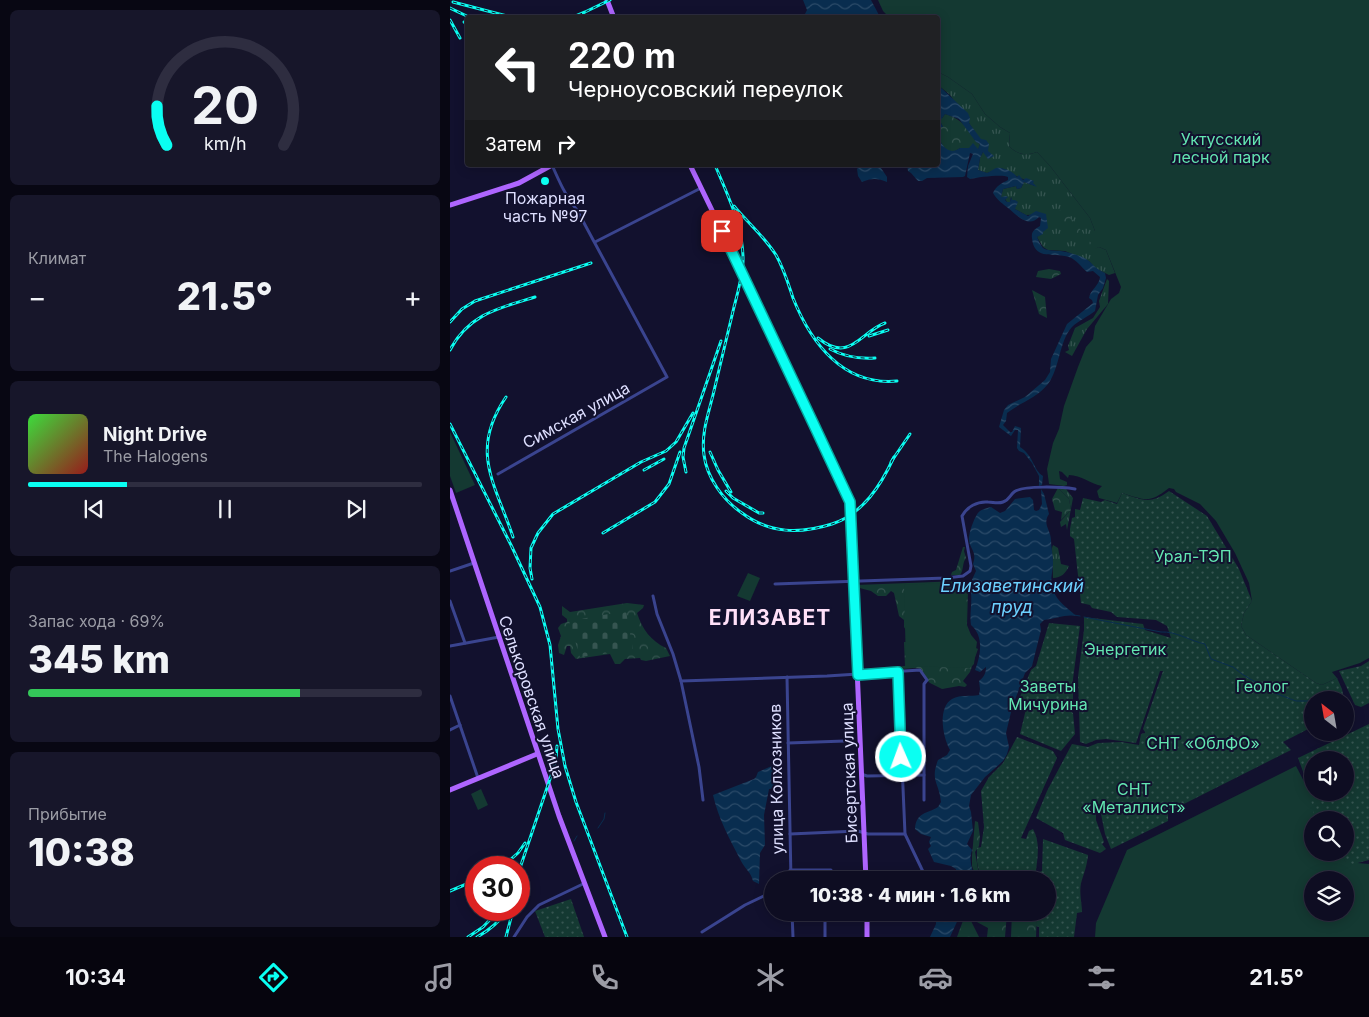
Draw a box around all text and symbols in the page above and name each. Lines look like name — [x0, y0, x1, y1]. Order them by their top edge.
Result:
text: 220 m — [568, 34, 676, 76]
icon: left — [485, 35, 550, 100]
text: 20 — [191, 74, 259, 137]
text: Черноусовский переулок — [568, 76, 843, 102]
park label: Уктусский лесной парк — [1172, 129, 1270, 167]
icon: right — [552, 130, 580, 158]
text: km/h — [204, 133, 246, 154]
text: Затем — [485, 133, 542, 156]
marker: Пожарная часть №97 — [539, 175, 551, 187]
place label: Пожарная часть №97 — [503, 188, 587, 226]
pin — [701, 210, 743, 252]
icon: arrive — [708, 217, 736, 245]
text: Климат — [28, 248, 86, 268]
text: 21.5° — [177, 273, 273, 319]
text: − — [28, 280, 47, 314]
text: + — [403, 280, 422, 314]
street label: Симская улица — [519, 377, 633, 453]
text: Night Drive — [103, 423, 207, 446]
text: The Halogens — [103, 446, 208, 466]
icon: previous — [80, 495, 108, 523]
icon: pause — [211, 495, 239, 523]
icon: next — [342, 495, 370, 523]
park label: Урал-ТЭП — [1154, 546, 1232, 566]
water label: Елизаветинский пруд — [940, 575, 1084, 617]
district label: ЕЛИЗАВЕТ — [709, 605, 831, 630]
text: Запас хода · 69% — [28, 611, 165, 631]
street label: Селькоровская улица — [495, 613, 569, 781]
text: 345 km — [28, 636, 170, 682]
park label: Энергетик — [1084, 639, 1166, 659]
park label: Заветы Мичурина — [1008, 676, 1088, 714]
park label: Геолог — [1236, 676, 1288, 696]
north arrow — [1304, 691, 1354, 741]
map controls — [1304, 691, 1354, 921]
street label: Бисертская улица — [837, 702, 861, 844]
street label: улица Колхозников — [765, 704, 787, 854]
position arrow — [874, 730, 926, 782]
park label: СНТ «ОблФО» — [1146, 733, 1260, 753]
button: sound — [1304, 751, 1354, 801]
park label: СНТ «Металлист» — [1082, 779, 1186, 817]
text: Прибытие — [28, 804, 107, 824]
button: search — [1304, 811, 1354, 861]
text: 10:38 — [28, 829, 135, 875]
speed limit sign: 30 — [465, 856, 530, 921]
button: layers — [1304, 871, 1354, 921]
text: 10:38 · 4 мин · 1.6 km — [810, 884, 1010, 907]
icon: directions — [256, 960, 291, 995]
icon: music — [422, 960, 457, 995]
icon: phone — [587, 960, 622, 995]
icon: climate — [753, 960, 788, 995]
icon: car — [918, 960, 953, 995]
icon: filters — [1084, 960, 1119, 995]
text: 10:34 — [65, 964, 126, 990]
text: 21.5° — [1249, 964, 1304, 990]

